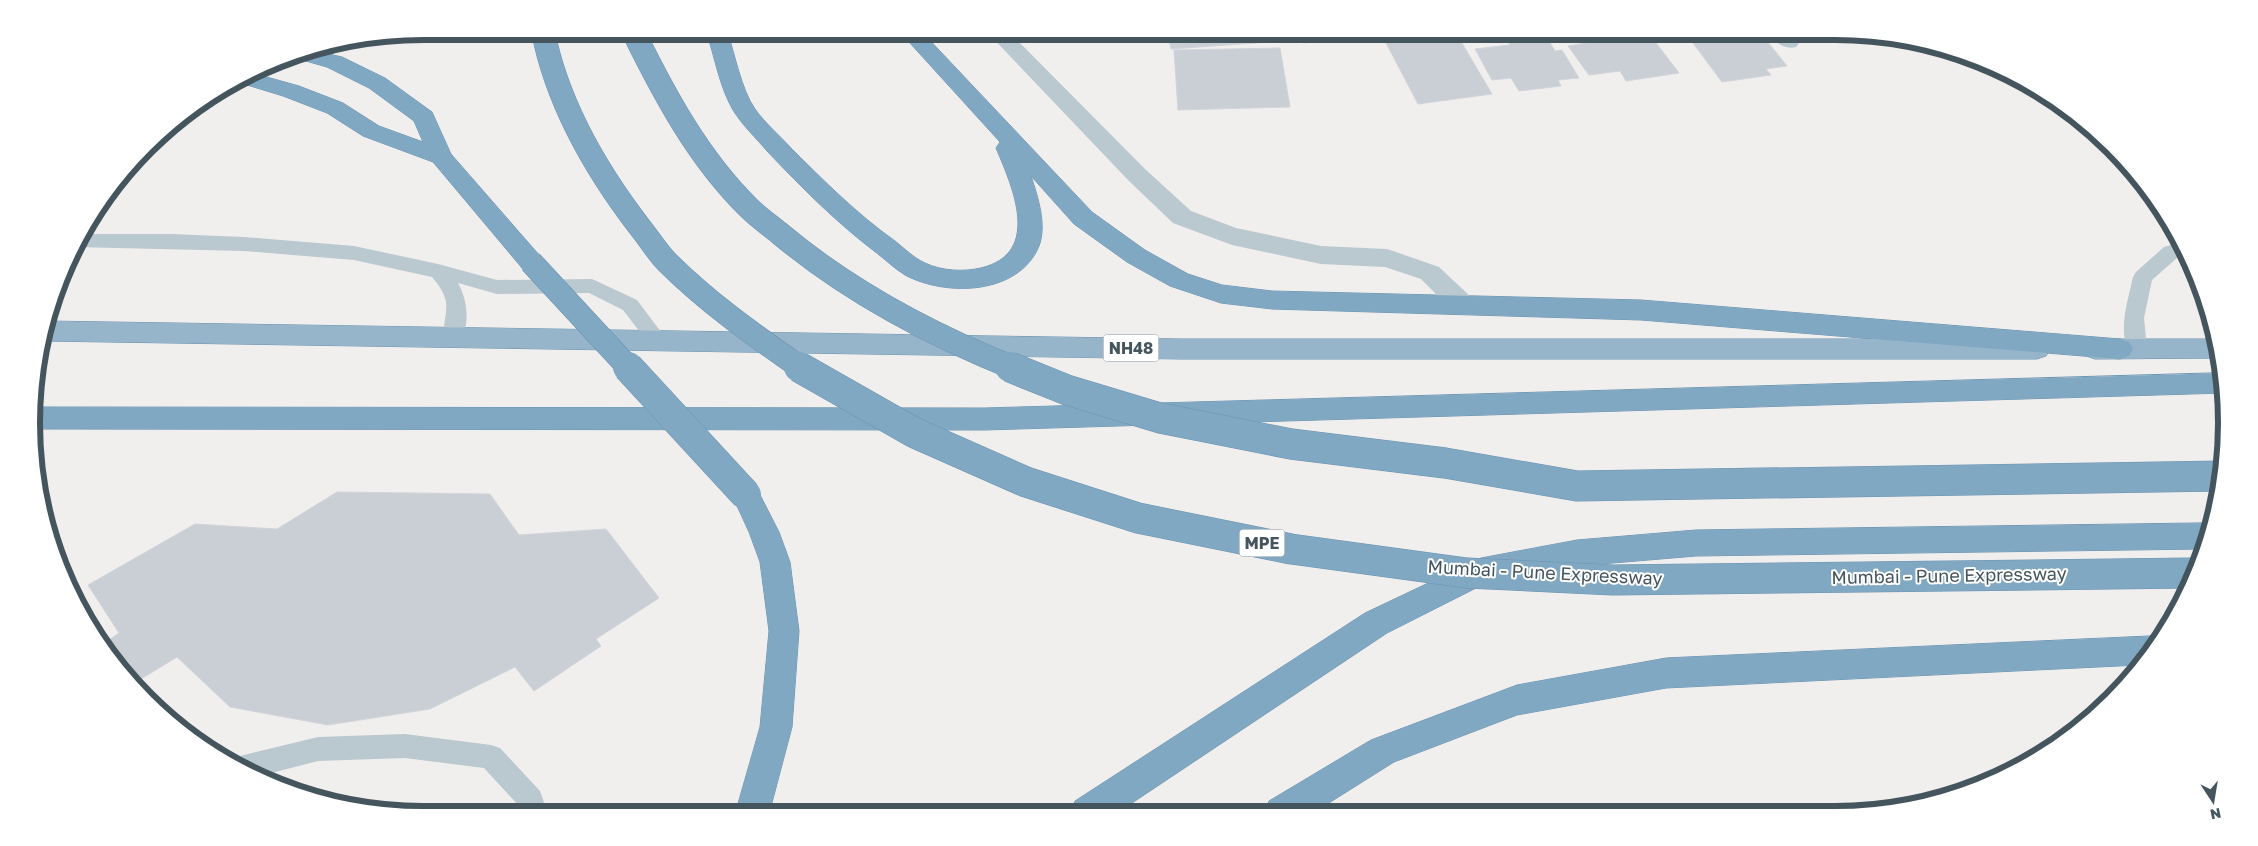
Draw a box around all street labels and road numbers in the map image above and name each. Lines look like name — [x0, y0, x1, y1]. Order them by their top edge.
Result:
road number: NH48 — [1104, 334, 1158, 362]
road number: MPE — [1240, 530, 1284, 556]
street label: Mumbai - Pune Expressway — [1427, 555, 1663, 589]
street label: Mumbai - Pune Expressway — [1831, 562, 2067, 588]

